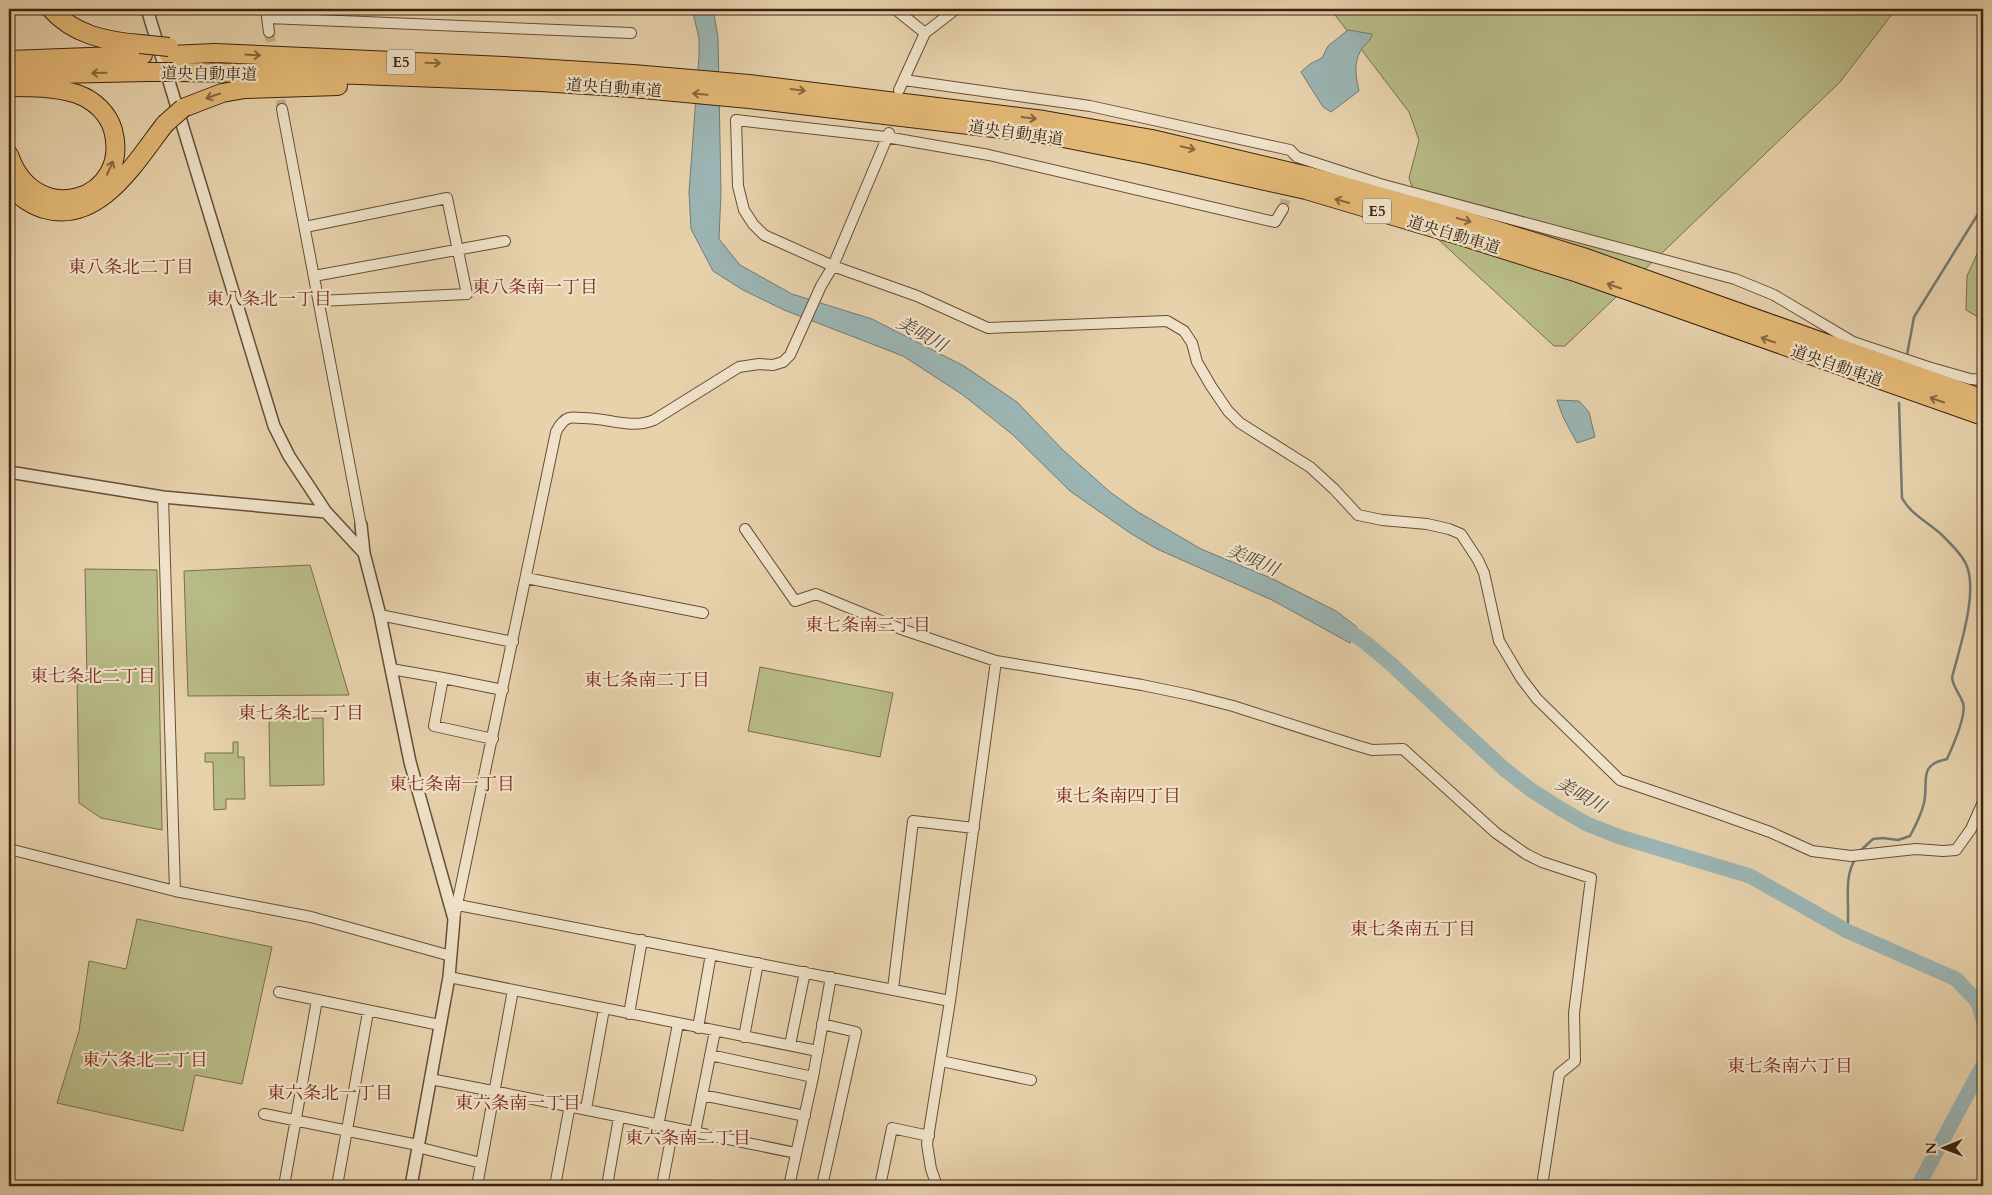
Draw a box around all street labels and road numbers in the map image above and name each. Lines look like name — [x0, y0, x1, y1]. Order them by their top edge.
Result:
road number: E5 — [387, 50, 415, 74]
street label: 道央自動車道 — [161, 62, 257, 86]
street label: 道央自動車道 — [565, 74, 663, 102]
street label: 道央自動車道 — [967, 115, 1065, 151]
road number: E5 — [1363, 198, 1391, 224]
street label: 道央自動車道 — [1405, 210, 1503, 260]
street label: 道央自動車道 — [1788, 340, 1886, 392]

